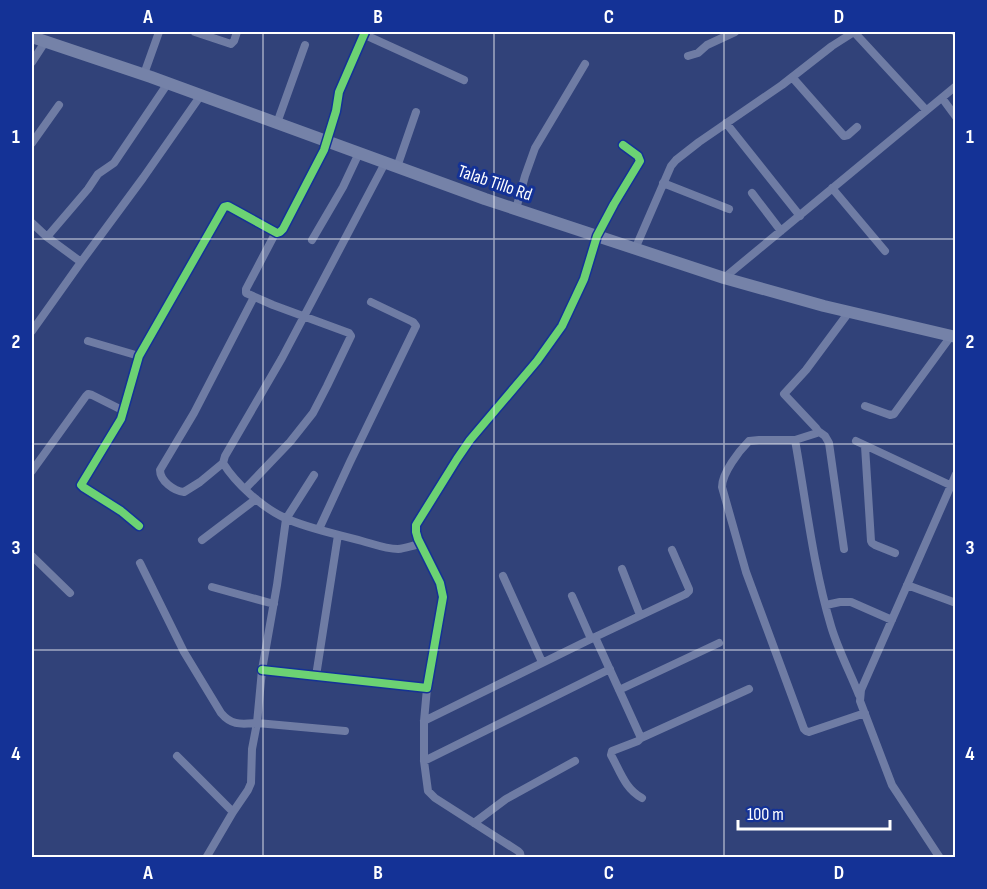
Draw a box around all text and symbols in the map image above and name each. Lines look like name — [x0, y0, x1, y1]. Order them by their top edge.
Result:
text: A — [142, 5, 153, 29]
text: B — [373, 5, 383, 29]
text: C — [604, 5, 614, 29]
text: D — [834, 5, 844, 29]
text: 1 — [12, 125, 20, 149]
text: 1 — [966, 125, 974, 149]
street label: Talab Tillo Rd — [455, 161, 535, 205]
text: 2 — [12, 330, 20, 354]
text: 2 — [966, 330, 974, 354]
text: 3 — [12, 536, 21, 560]
text: 3 — [966, 536, 975, 560]
text: 4 — [11, 742, 21, 766]
text: 4 — [965, 742, 975, 766]
scale bar — [738, 793, 890, 831]
text: 100 m — [747, 804, 784, 825]
text: A — [142, 861, 153, 885]
text: B — [373, 861, 383, 885]
text: C — [604, 861, 614, 885]
text: D — [834, 861, 844, 885]

